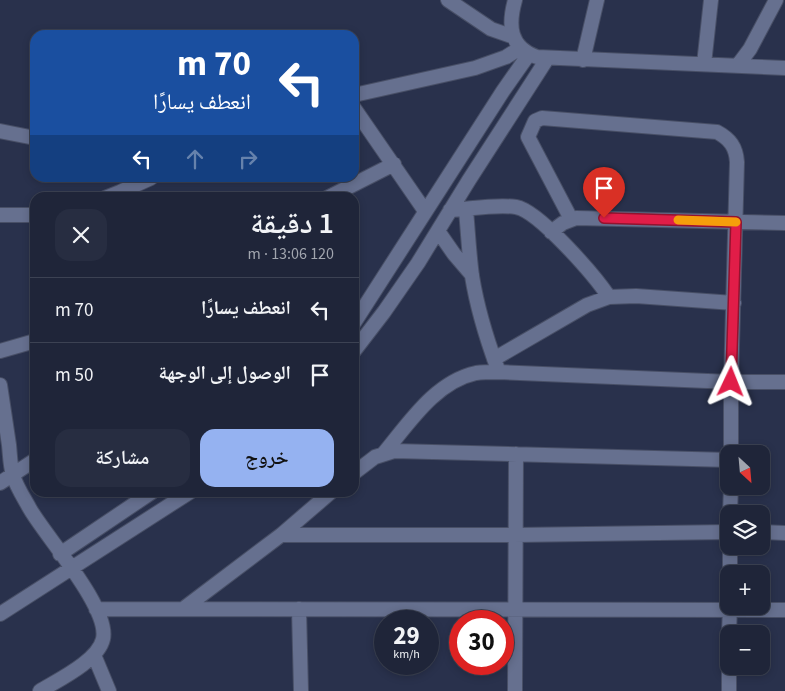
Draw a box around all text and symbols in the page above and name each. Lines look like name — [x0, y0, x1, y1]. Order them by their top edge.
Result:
text: 70 m — [177, 39, 251, 89]
icon: left — [269, 50, 334, 115]
text: انعطف يسارًا — [153, 86, 251, 118]
icon: left — [128, 145, 156, 173]
icon: ahead — [181, 145, 209, 173]
icon: right — [234, 145, 262, 173]
pin — [583, 167, 625, 218]
icon: arrive — [590, 174, 618, 202]
text: 1 دقيقة — [250, 202, 334, 245]
button: close — [55, 209, 107, 261]
text: 120 m · 13:06 — [247, 243, 334, 265]
text: انعطف يسارًا — [201, 295, 291, 322]
icon: left — [306, 296, 334, 324]
text: 70 m — [55, 297, 93, 324]
position arrow — [704, 355, 756, 407]
text: الوصول إلى الوجهة — [158, 360, 291, 387]
icon: arrive — [306, 361, 334, 389]
text: 50 m — [55, 362, 93, 389]
button: مشاركة — [55, 429, 190, 487]
button: خروج — [200, 429, 334, 487]
north arrow — [720, 445, 770, 495]
map controls — [720, 445, 770, 675]
button: layers — [720, 505, 770, 555]
button: + — [720, 565, 770, 615]
speed limit sign: 30 — [449, 610, 514, 675]
text: 29 — [393, 618, 420, 654]
button: − — [720, 625, 770, 675]
text: km/h — [393, 646, 420, 663]

